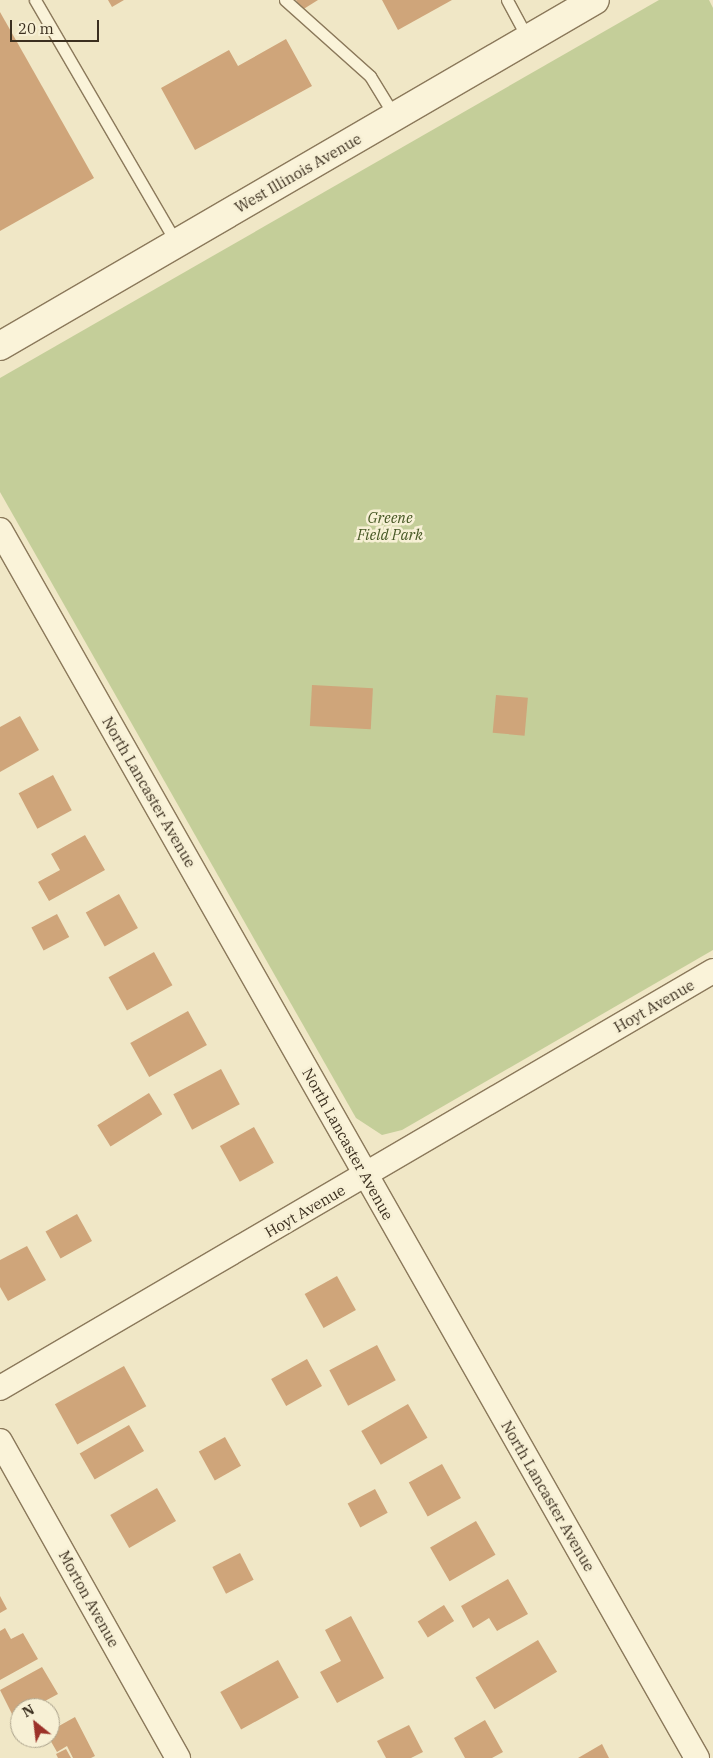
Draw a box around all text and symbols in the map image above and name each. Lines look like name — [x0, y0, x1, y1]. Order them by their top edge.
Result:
scale bar — [12, 10, 101, 42]
text: 20 m — [18, 19, 54, 38]
street label: West Illinois Avenue — [232, 129, 364, 217]
park label: Greene Field Park — [357, 508, 423, 543]
street label: North Lancaster Avenue — [98, 713, 200, 871]
street label: Hoyt Avenue — [611, 976, 697, 1036]
street label: North Lancaster Avenue — [299, 1065, 397, 1223]
street label: Hoyt Avenue — [262, 1181, 348, 1241]
street label: North Lancaster Avenue — [497, 1417, 599, 1575]
street label: Morton Avenue — [55, 1547, 123, 1651]
north arrow — [10, 1698, 60, 1748]
text: N — [19, 1700, 37, 1721]

